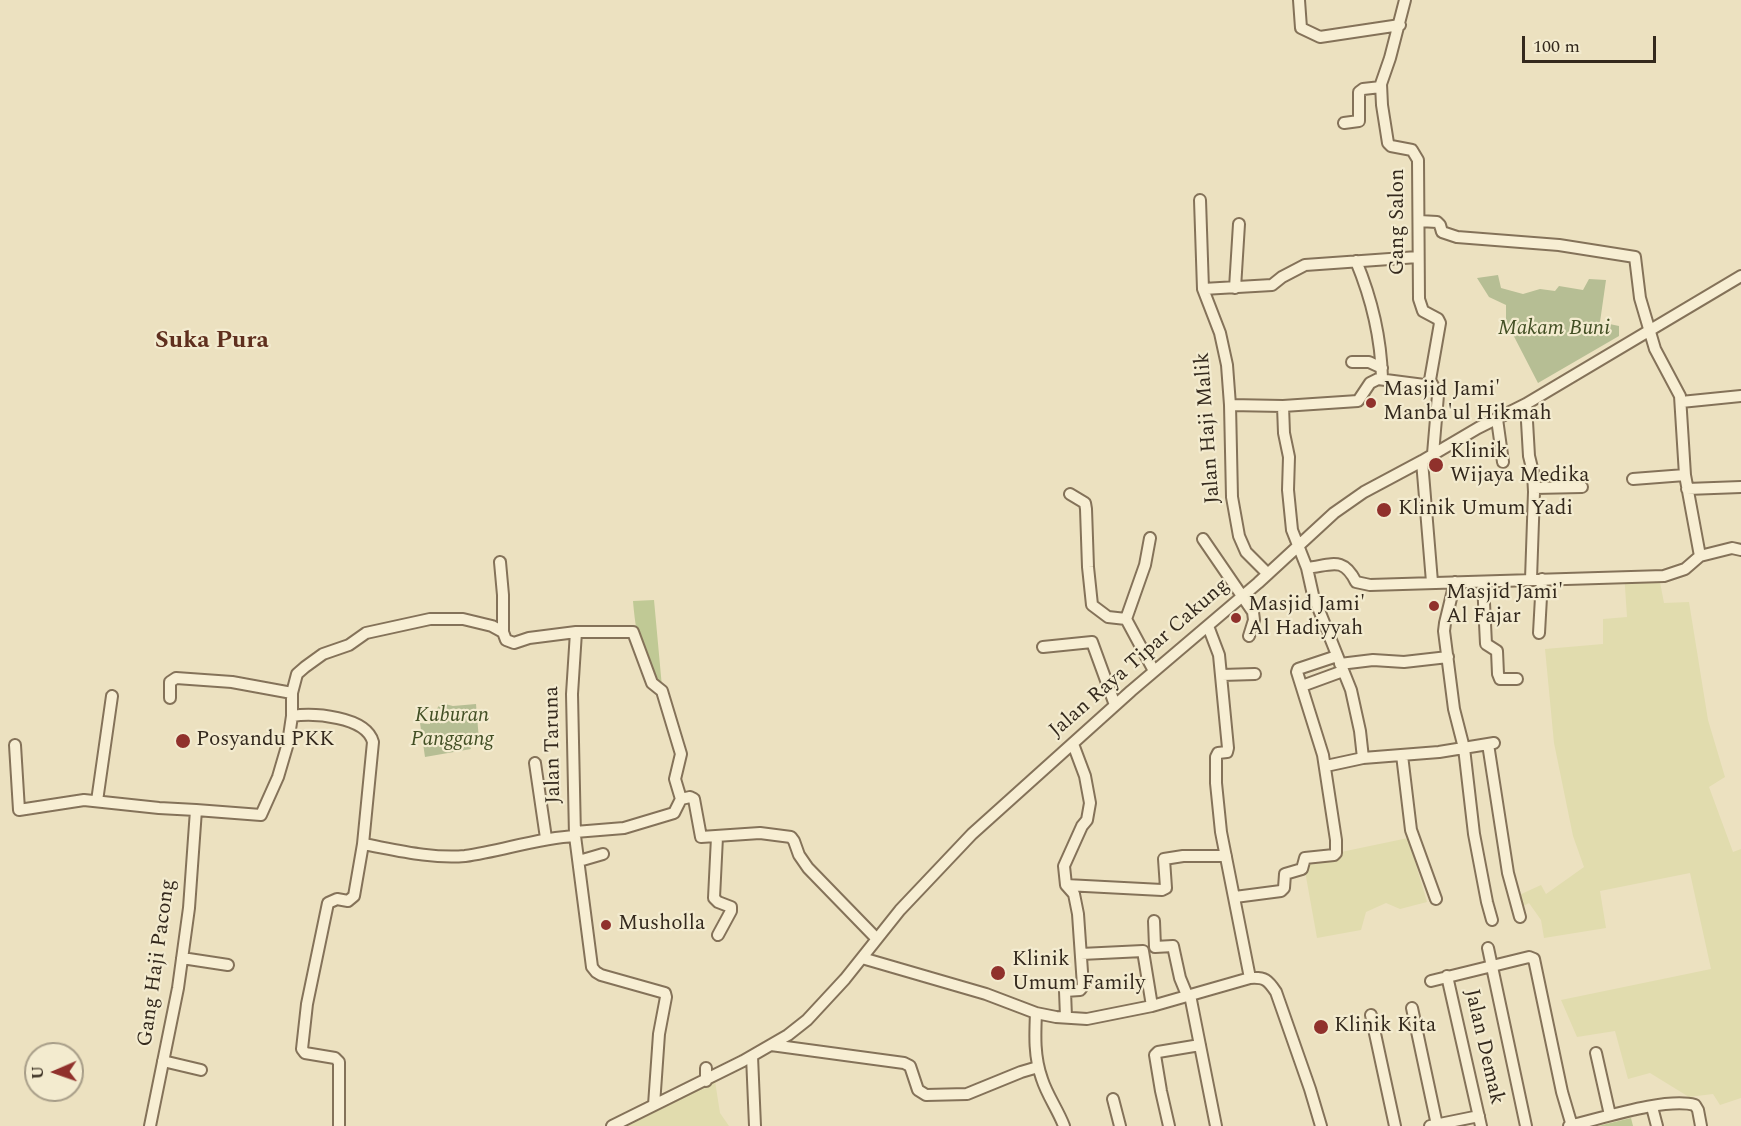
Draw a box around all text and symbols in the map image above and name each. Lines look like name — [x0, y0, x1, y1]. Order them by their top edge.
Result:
scale bar — [1525, 24, 1658, 62]
text: 100 m — [1533, 33, 1580, 60]
street label: Gang Salon — [1386, 169, 1412, 275]
park label: Makam Buni — [1498, 317, 1610, 343]
district label: Suka Pura — [155, 328, 269, 356]
street label: Jalan Haji Malik — [1191, 351, 1227, 505]
place label: Masjid Jami' Manba'ul Hikmah — [1383, 378, 1552, 428]
marker: Masjid Jami' Manba'ul Hikmah — [1364, 396, 1378, 410]
place label: Klinik Wijaya Medika — [1450, 440, 1590, 490]
marker: Klinik Wijaya Medika — [1427, 456, 1445, 474]
place label: Klinik Umum Yadi — [1398, 497, 1573, 523]
marker: Klinik Umum Yadi — [1375, 501, 1393, 519]
street label: Jalan Raya Tipar Cakung — [1045, 574, 1235, 744]
place label: Masjid Jami' Al Fajar — [1446, 581, 1563, 631]
place label: Masjid Jami' Al Hadiyyah — [1248, 593, 1365, 643]
marker: Masjid Jami' Al Fajar — [1427, 599, 1441, 613]
marker: Masjid Jami' Al Hadiyyah — [1229, 611, 1243, 625]
street label: Jalan Taruna — [540, 686, 568, 804]
park label: Kuburan Panggang — [410, 704, 494, 754]
place label: Posyandu PKK — [196, 728, 334, 754]
marker: Posyandu PKK — [174, 732, 192, 750]
street label: Gang Haji Pacong — [134, 877, 182, 1049]
place label: Musholla — [618, 912, 705, 938]
marker: Musholla — [599, 918, 613, 932]
place label: Klinik Umum Family — [1012, 948, 1145, 998]
marker: Klinik Umum Family — [989, 964, 1007, 982]
street label: Jalan Demak — [1457, 987, 1509, 1107]
place label: Klinik Kita — [1334, 1014, 1436, 1040]
marker: Klinik Kita — [1312, 1018, 1330, 1036]
north arrow — [24, 1042, 84, 1102]
text: U — [26, 1065, 50, 1080]

